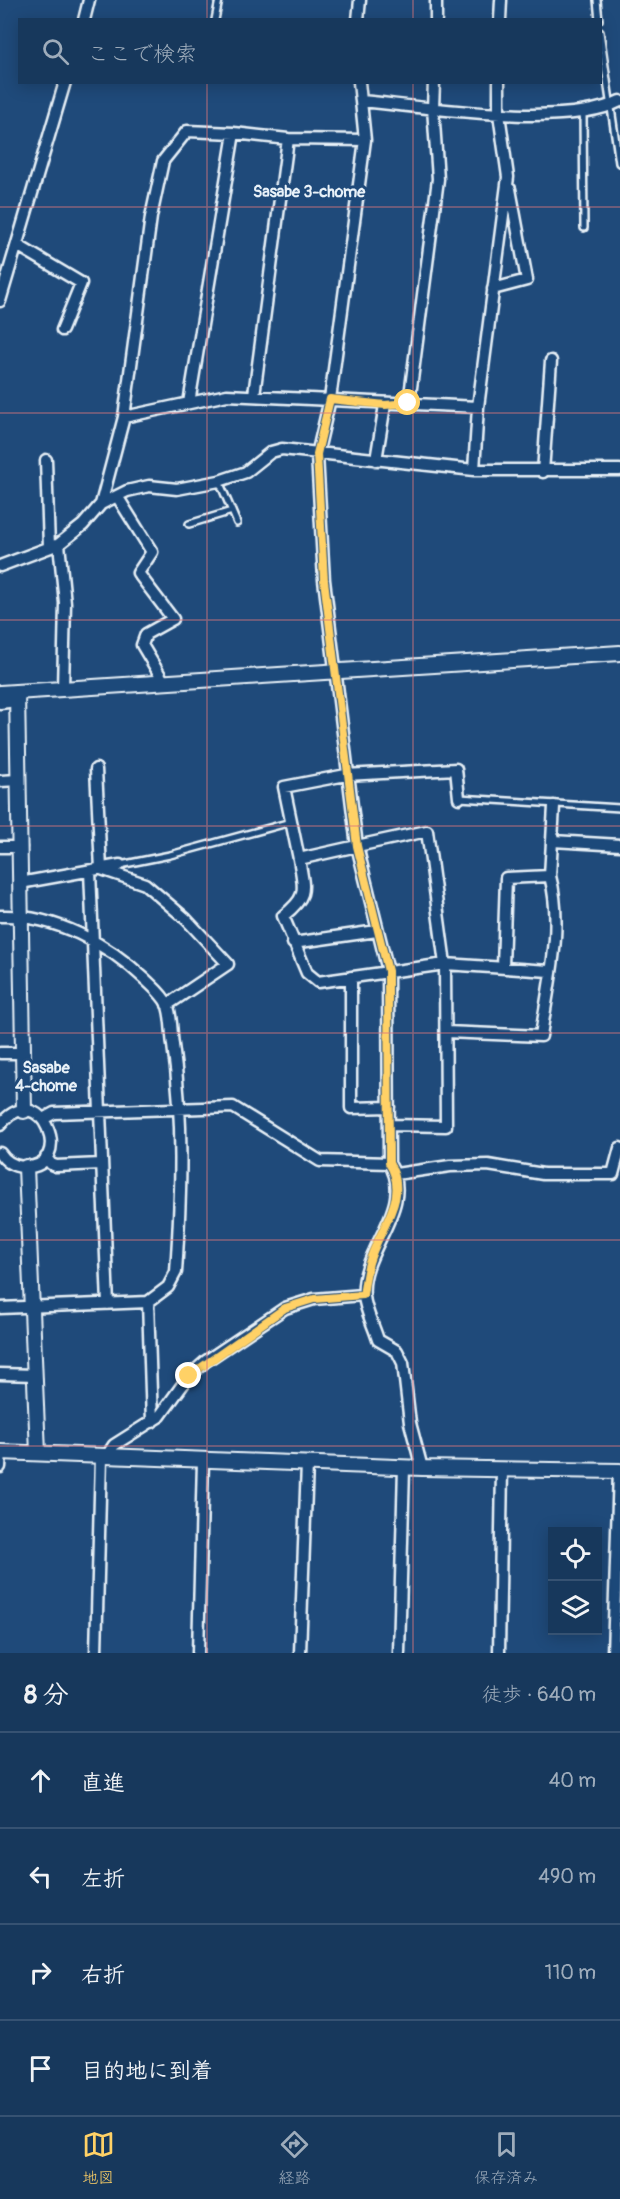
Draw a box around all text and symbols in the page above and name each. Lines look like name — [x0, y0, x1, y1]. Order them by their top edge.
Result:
search box — [18, 18, 602, 84]
icon: search — [39, 35, 72, 68]
text: ここで検索 — [87, 40, 197, 68]
district label: Sasabe 3-chome — [253, 182, 366, 202]
route start — [394, 389, 420, 415]
district label: Sasabe 4-chome — [15, 1058, 78, 1096]
route end — [175, 1362, 201, 1388]
map controls — [548, 1527, 602, 1635]
button: locate — [548, 1527, 602, 1581]
button: layers — [548, 1581, 602, 1635]
text: 8 分 — [24, 1679, 69, 1711]
text: 徒歩 · 640 m — [482, 1682, 596, 1707]
icon: ahead — [24, 1764, 57, 1797]
text: 40 m — [549, 1768, 596, 1793]
text: 直進 — [81, 1769, 125, 1797]
icon: left — [24, 1860, 57, 1893]
text: 490 m — [538, 1864, 596, 1889]
text: 左折 — [81, 1865, 125, 1893]
icon: right — [24, 1956, 57, 1989]
text: 110 m — [545, 1960, 596, 1985]
text: 右折 — [81, 1961, 125, 1989]
icon: arrive — [24, 2052, 57, 2085]
text: 目的地に到着 — [81, 2057, 213, 2085]
tab: 地図 — [82, 2128, 115, 2188]
tab: 経路 — [278, 2128, 311, 2188]
tab: 保存済み — [474, 2128, 538, 2188]

